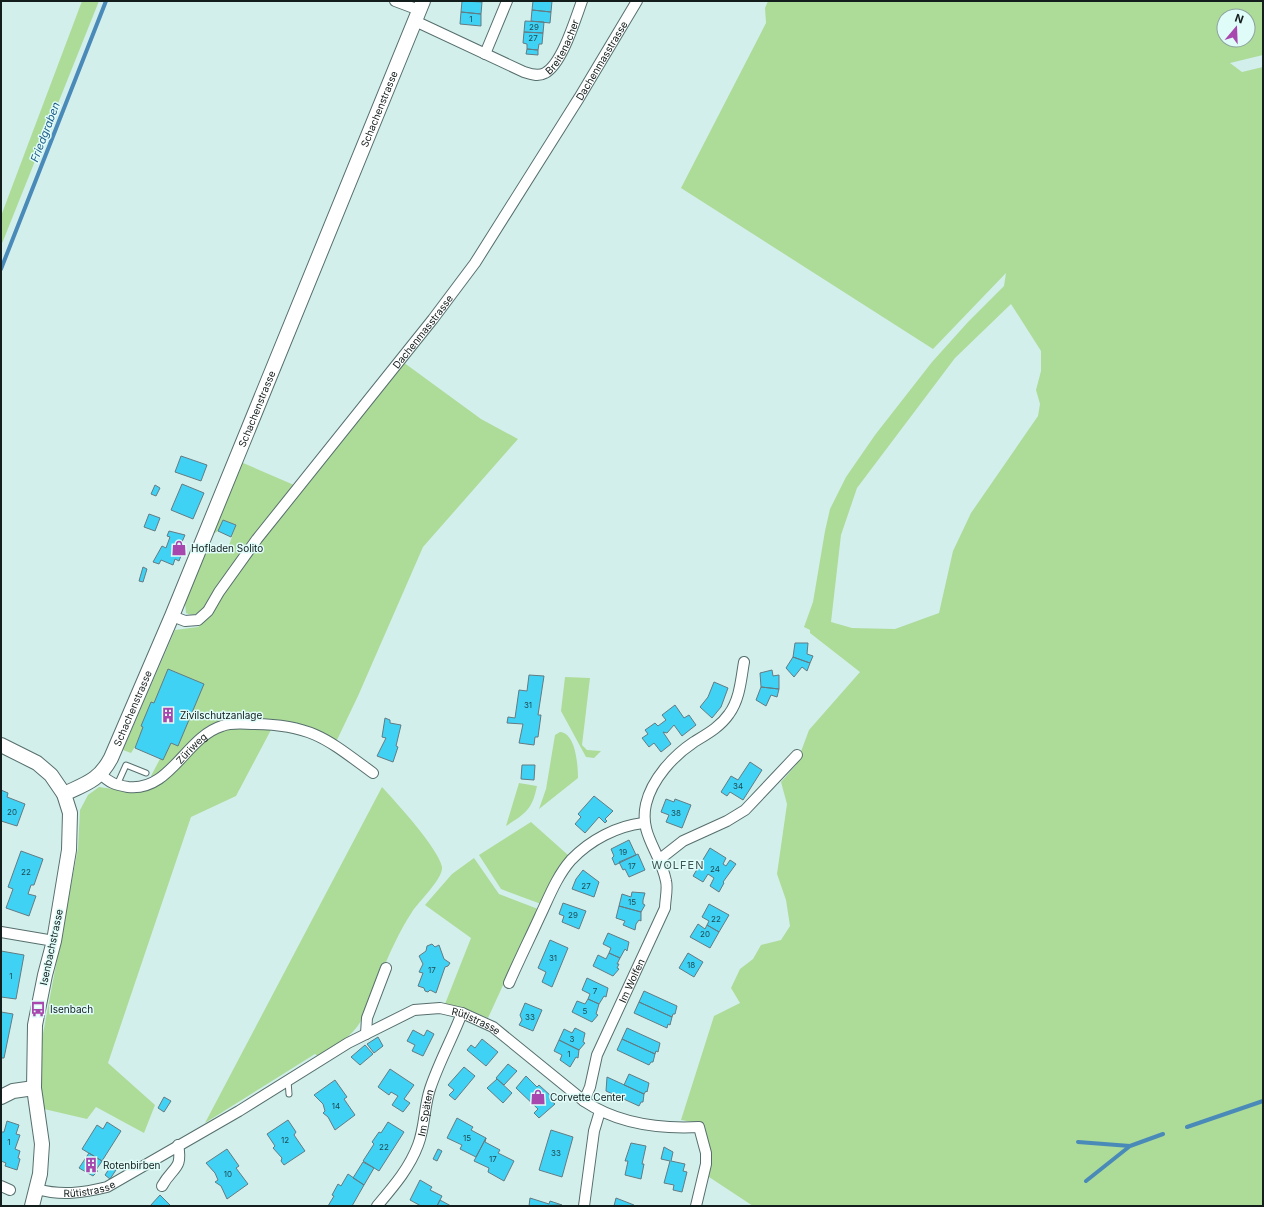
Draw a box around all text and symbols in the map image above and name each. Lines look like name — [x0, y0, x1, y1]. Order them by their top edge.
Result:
north arrow — [1216, 8, 1256, 48]
text: N — [1233, 11, 1246, 27]
house number: 1 — [469, 14, 473, 24]
street label: Breitenacher — [543, 18, 581, 77]
street label: Dachenmasstrasse — [573, 19, 630, 102]
house number: 29 — [529, 22, 539, 32]
house number: 27 — [528, 33, 538, 43]
street label: Schachenstrasse — [358, 69, 400, 149]
water label: Friedgraben — [27, 99, 63, 164]
street label: Dachenmasstrasse — [390, 292, 455, 371]
street label: Schachenstrasse — [236, 369, 278, 449]
shop icon: Hofladen Solito — [170, 539, 188, 557]
place label: Hofladen Solito — [191, 542, 263, 554]
street label: Schachenstrasse — [111, 668, 154, 748]
house number: 31 — [524, 700, 532, 710]
building icon: Zivilschutzanlage — [159, 706, 177, 724]
place label: Zivilschutzanlage — [180, 709, 262, 721]
street label: Züriweg — [173, 730, 209, 766]
house number: 34 — [733, 781, 743, 791]
house number: 20 — [7, 807, 17, 817]
house number: 38 — [671, 808, 681, 818]
house number: 19 — [619, 847, 627, 857]
district label: WOLFEN — [652, 858, 704, 872]
house number: 17 — [628, 861, 636, 871]
house number: 24 — [710, 864, 720, 874]
house number: 22 — [21, 867, 31, 877]
house number: 27 — [581, 881, 591, 891]
house number: 15 — [628, 897, 636, 907]
street label: Isenbachstrasse — [37, 908, 65, 986]
house number: 29 — [568, 910, 578, 920]
house number: 22 — [711, 914, 721, 924]
house number: 20 — [700, 929, 710, 939]
house number: 31 — [549, 953, 557, 963]
street label: Im Wolfen — [616, 957, 647, 1005]
house number: 18 — [687, 960, 695, 970]
house number: 17 — [428, 965, 436, 975]
house number: 1 — [9, 971, 13, 981]
house number: 7 — [593, 986, 598, 996]
bus stop icon: Isenbach — [29, 1000, 47, 1018]
place label: Isenbach — [50, 1003, 93, 1015]
street label: Rütistrasse — [451, 1005, 503, 1037]
house number: 5 — [583, 1006, 588, 1016]
house number: 33 — [525, 1012, 535, 1022]
house number: 3 — [570, 1034, 575, 1044]
house number: 1 — [567, 1049, 571, 1059]
street label: Im Späten — [415, 1088, 436, 1137]
shop icon: Corvette Center — [529, 1088, 547, 1106]
place label: Corvette Center — [550, 1091, 625, 1103]
house number: 14 — [332, 1101, 340, 1111]
house number: 15 — [463, 1133, 471, 1143]
house number: 12 — [281, 1135, 289, 1145]
house number: 1 — [7, 1137, 11, 1147]
house number: 22 — [379, 1142, 389, 1152]
house number: 33 — [551, 1148, 561, 1158]
house number: 17 — [489, 1154, 497, 1164]
building icon: Rotenbirben — [82, 1156, 100, 1174]
place label: Rotenbirben — [103, 1159, 161, 1171]
house number: 10 — [224, 1169, 232, 1179]
street label: Rütistrasse — [63, 1178, 117, 1199]

